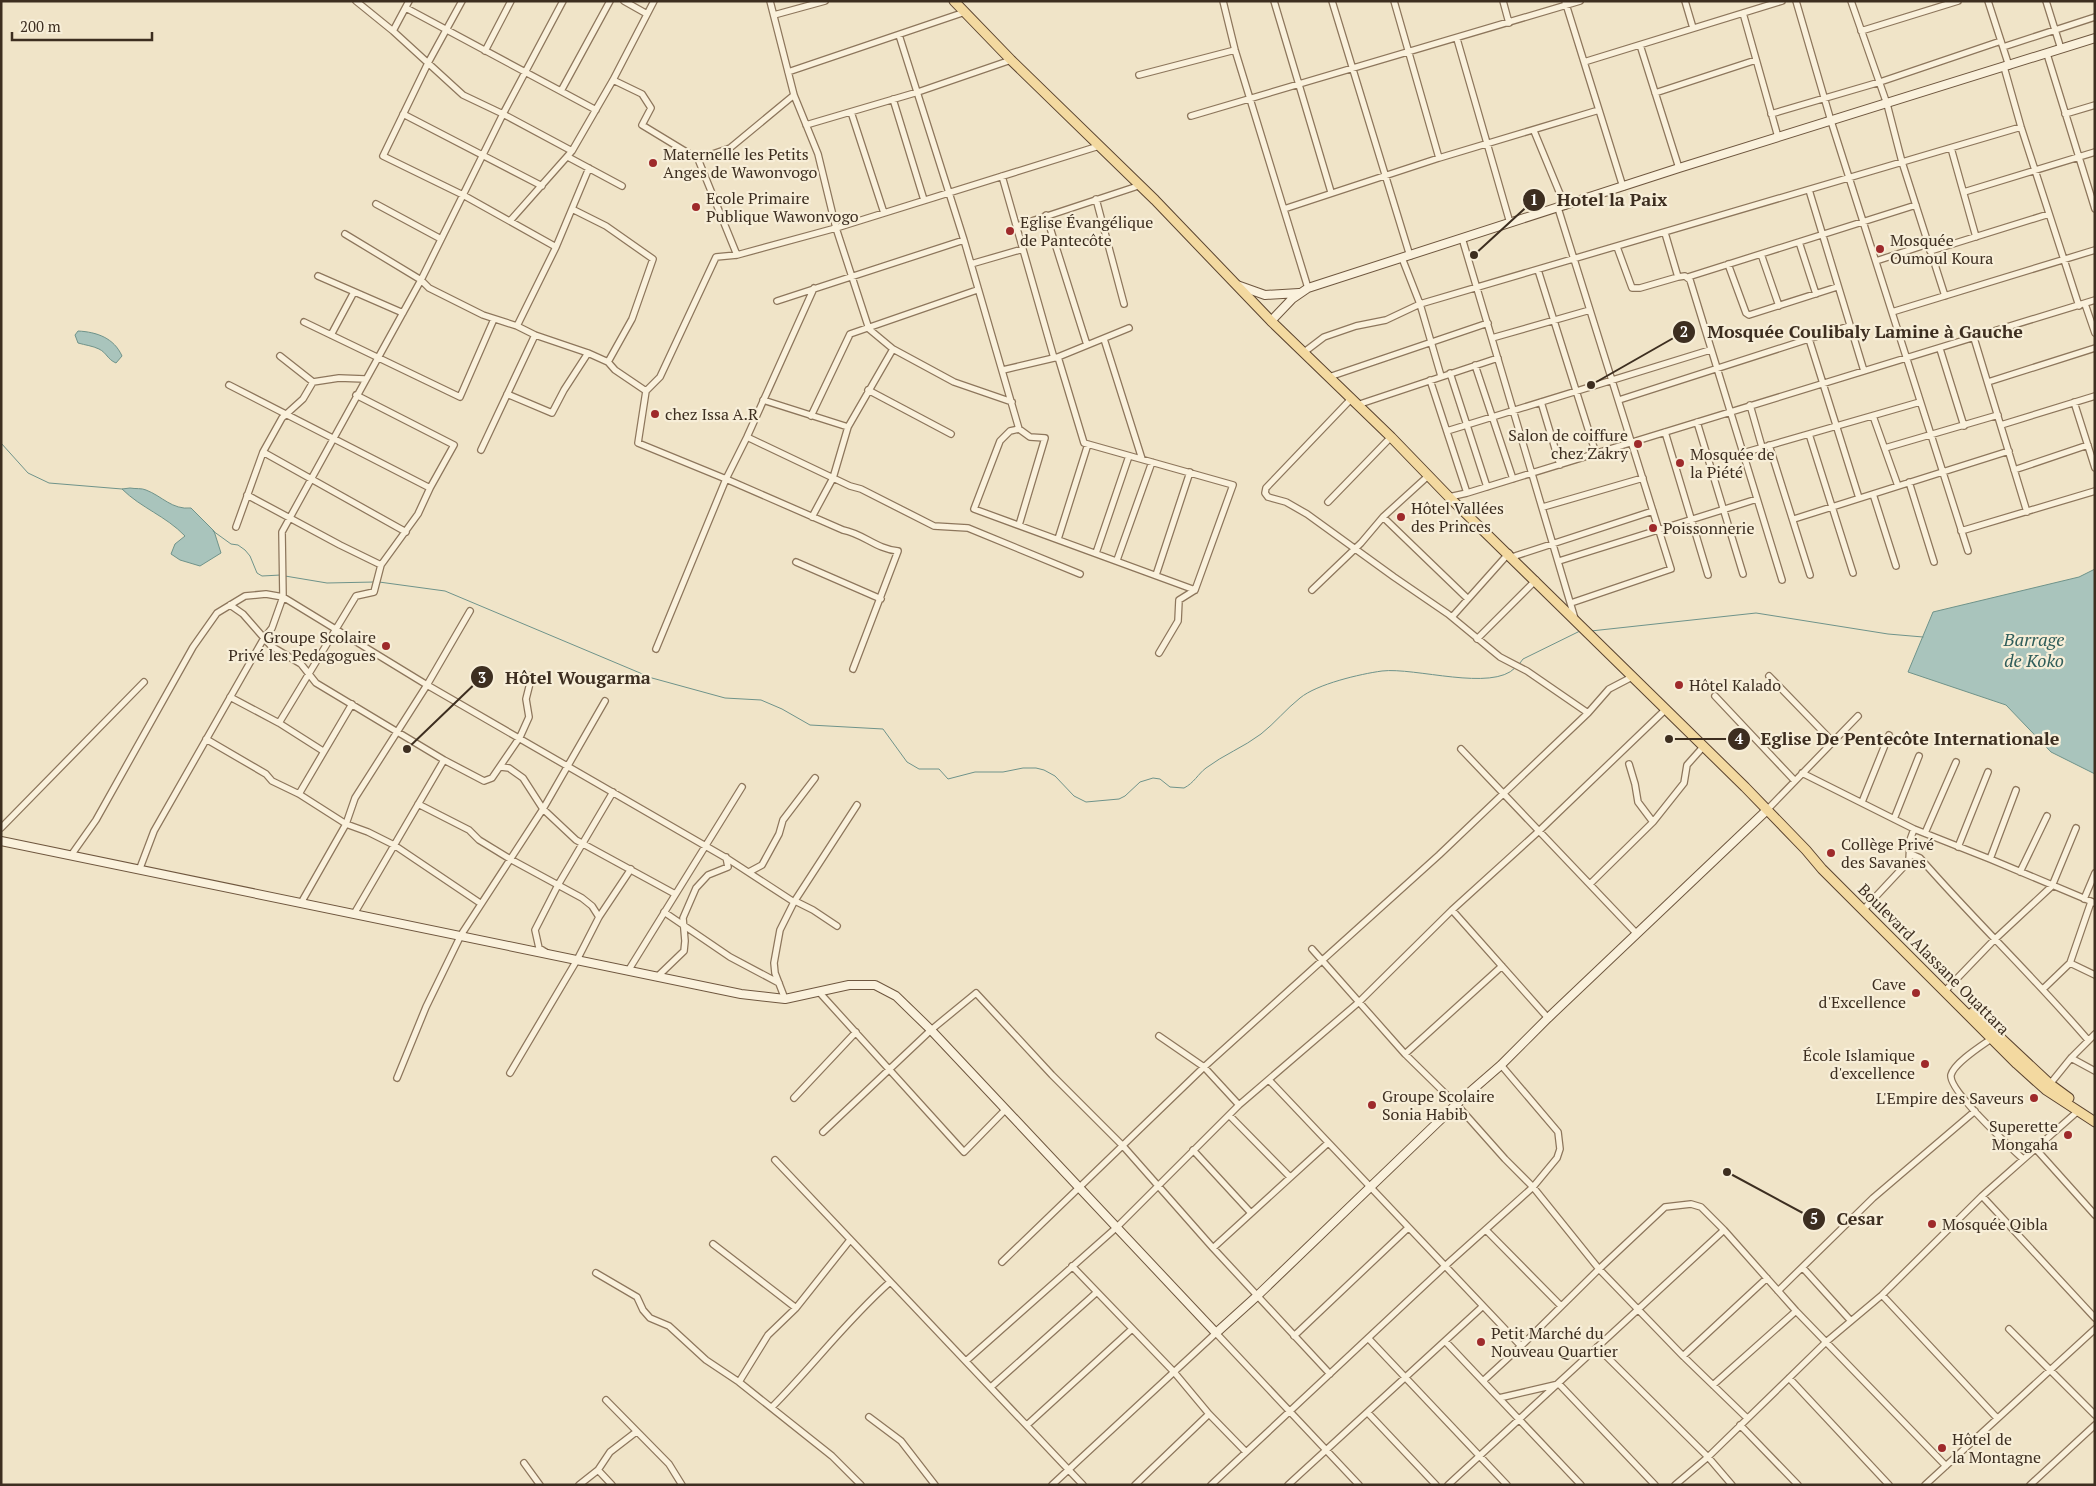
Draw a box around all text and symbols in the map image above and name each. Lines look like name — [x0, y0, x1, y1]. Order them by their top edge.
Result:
scale bar — [12, 10, 152, 42]
text: 200 m — [20, 16, 61, 36]
place label: Maternelle les Petits Anges de Wawonvogo — [663, 143, 817, 183]
marker: Maternelle les Petits Anges de Wawonvogo — [647, 157, 659, 169]
callout: Hotel la Paix — [1522, 184, 1677, 217]
place label: Ecole Primaire Publique Wawonvogo — [706, 187, 859, 227]
text: Hotel la Paix — [1557, 187, 1667, 211]
text: 1 — [1530, 189, 1538, 209]
marker: Ecole Primaire Publique Wawonvogo — [690, 201, 702, 213]
place label: Eglise Évangélique de Pantecôte — [1020, 211, 1153, 251]
marker: Eglise Évangélique de Pantecôte — [1004, 225, 1016, 237]
place label: Mosquée Oumoul Koura — [1890, 229, 1993, 269]
marker: Mosquée Oumoul Koura — [1874, 243, 1886, 255]
callout: Mosquée Coulibaly Lamine à Gauche — [1672, 315, 2032, 348]
text: Mosquée Coulibaly Lamine à Gauche — [1707, 319, 2023, 343]
text: 2 — [1680, 321, 1688, 341]
place label: chez Issa A.R — [665, 403, 759, 425]
marker: chez Issa A.R — [649, 408, 661, 420]
place label: Salon de coiffure chez Zakry — [1508, 424, 1629, 464]
marker: Salon de coiffure chez Zakry — [1632, 438, 1644, 450]
place label: Mosquée de la Piété — [1690, 443, 1775, 483]
marker: Mosquée de la Piété — [1674, 457, 1686, 469]
place label: Hôtel Vallées des Princes — [1411, 497, 1504, 537]
marker: Hôtel Vallées des Princes — [1395, 511, 1407, 523]
place label: Poissonnerie — [1663, 517, 1755, 539]
marker: Poissonnerie — [1647, 522, 1659, 534]
place label: Groupe Scolaire Privé les Pedagogues — [228, 626, 376, 666]
water label: Barrage de Koko — [2003, 627, 2064, 672]
marker: Groupe Scolaire Privé les Pedagogues — [380, 640, 392, 652]
callout: Hôtel Wougarma — [470, 661, 661, 694]
text: Hôtel Wougarma — [505, 665, 651, 689]
text: 3 — [478, 667, 486, 687]
place label: Hôtel Kalado — [1689, 674, 1781, 696]
marker: Hôtel Kalado — [1673, 679, 1685, 691]
callout: Eglise De Pentecôte Internationale — [1726, 722, 2070, 755]
text: Eglise De Pentecôte Internationale — [1761, 726, 2060, 750]
text: 4 — [1735, 728, 1744, 748]
place label: Collège Privé des Savanes — [1841, 833, 1934, 873]
marker: Collège Privé des Savanes — [1825, 847, 1837, 859]
street label: Boulevard Alassane Ouattara — [1853, 878, 2015, 1040]
place label: Cave d'Excellence — [1819, 973, 1906, 1013]
marker: Cave d'Excellence — [1910, 987, 1922, 999]
place label: École Islamique d'excellence — [1803, 1044, 1915, 1084]
marker: École Islamique d'excellence — [1919, 1058, 1931, 1070]
place label: Groupe Scolaire Sonia Habib — [1382, 1085, 1495, 1125]
place label: L'Empire des Saveurs — [1876, 1087, 2024, 1109]
marker: L'Empire des Saveurs — [2028, 1092, 2040, 1104]
marker: Groupe Scolaire Sonia Habib — [1366, 1099, 1378, 1111]
place label: Superette Mongaha — [1989, 1115, 2058, 1155]
marker: Superette Mongaha — [2062, 1129, 2074, 1141]
callout: Cesar — [1801, 1203, 1893, 1236]
text: Cesar — [1837, 1206, 1884, 1230]
text: 5 — [1810, 1208, 1818, 1228]
place label: Mosquée Qibla — [1942, 1213, 2048, 1235]
marker: Mosquée Qibla — [1926, 1218, 1938, 1230]
place label: Petit Marché du Nouveau Quartier — [1491, 1322, 1619, 1362]
marker: Petit Marché du Nouveau Quartier — [1475, 1336, 1487, 1348]
place label: Hôtel de la Montagne — [1952, 1428, 2041, 1468]
marker: Hôtel de la Montagne — [1936, 1442, 1948, 1454]

